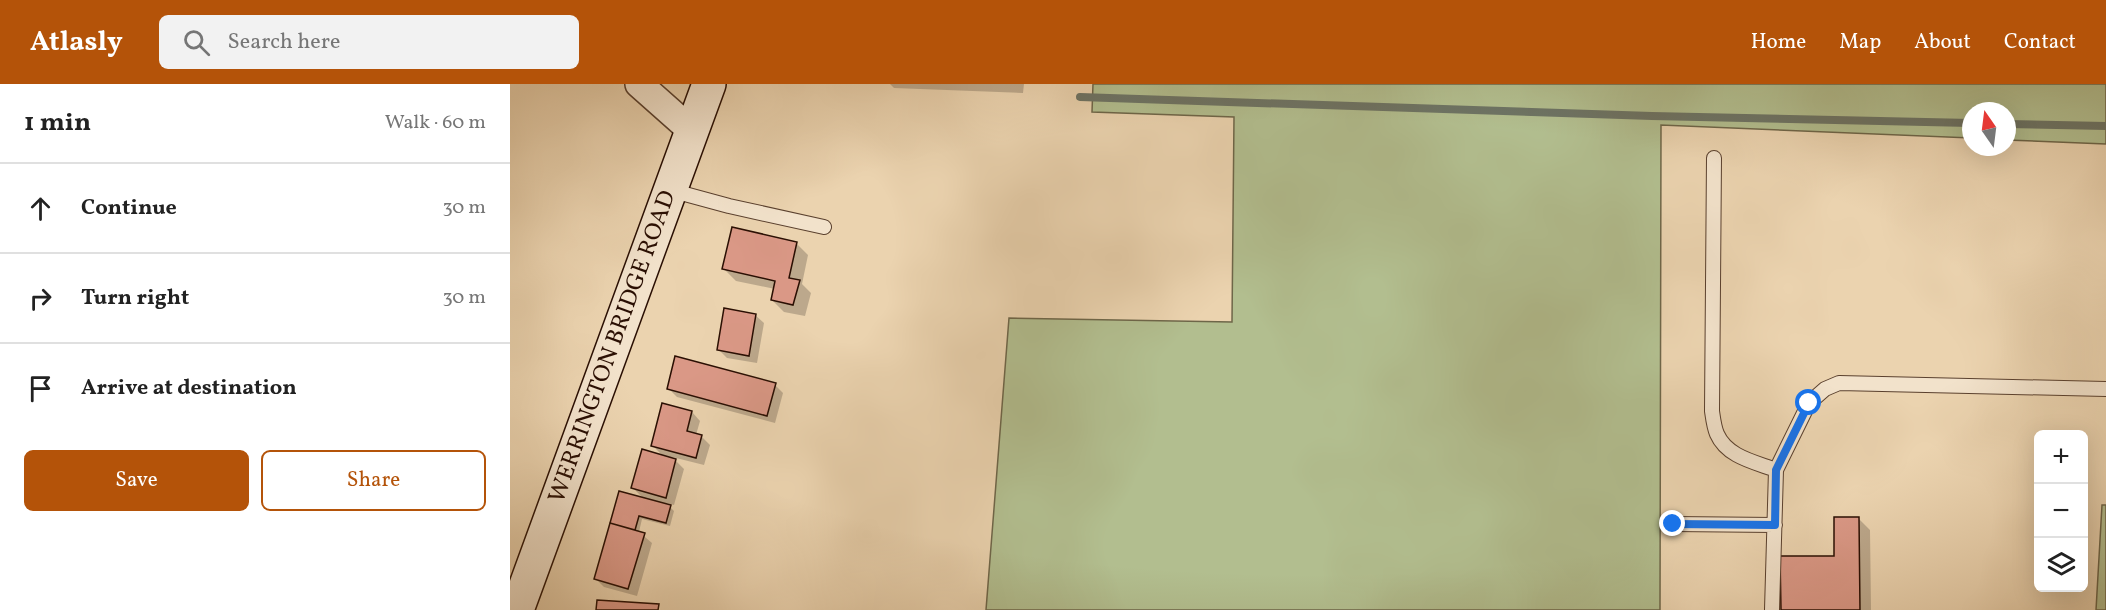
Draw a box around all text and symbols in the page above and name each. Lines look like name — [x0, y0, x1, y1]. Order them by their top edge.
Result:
search box — [159, 15, 579, 69]
text: Atlasly — [30, 23, 123, 62]
icon: search — [180, 26, 213, 59]
text: Search here — [228, 27, 340, 58]
text: Home — [1751, 28, 1806, 57]
text: Map — [1839, 28, 1881, 57]
text: About — [1914, 28, 1971, 57]
text: Contact — [2004, 28, 2076, 57]
north arrow — [1962, 102, 2016, 156]
text: 1 min — [24, 105, 91, 141]
text: Walk · 60 m — [385, 109, 486, 137]
street label: WERRINGTON BRIDGE ROAD — [541, 186, 685, 508]
icon: ahead — [24, 192, 57, 225]
text: Continue — [81, 193, 177, 224]
text: 30 m — [442, 194, 486, 222]
icon: right — [24, 282, 57, 315]
text: Turn right — [81, 283, 189, 314]
text: 30 m — [442, 284, 486, 312]
icon: arrive — [24, 372, 57, 405]
text: Arrive at destination — [81, 373, 297, 404]
route start — [1795, 389, 1821, 415]
map controls — [2034, 430, 2088, 592]
button: + — [2034, 430, 2088, 484]
button: Save — [24, 450, 249, 511]
button: Share — [261, 450, 486, 511]
button: − — [2034, 484, 2088, 538]
route end — [1659, 510, 1685, 536]
button: layers — [2034, 538, 2088, 592]

